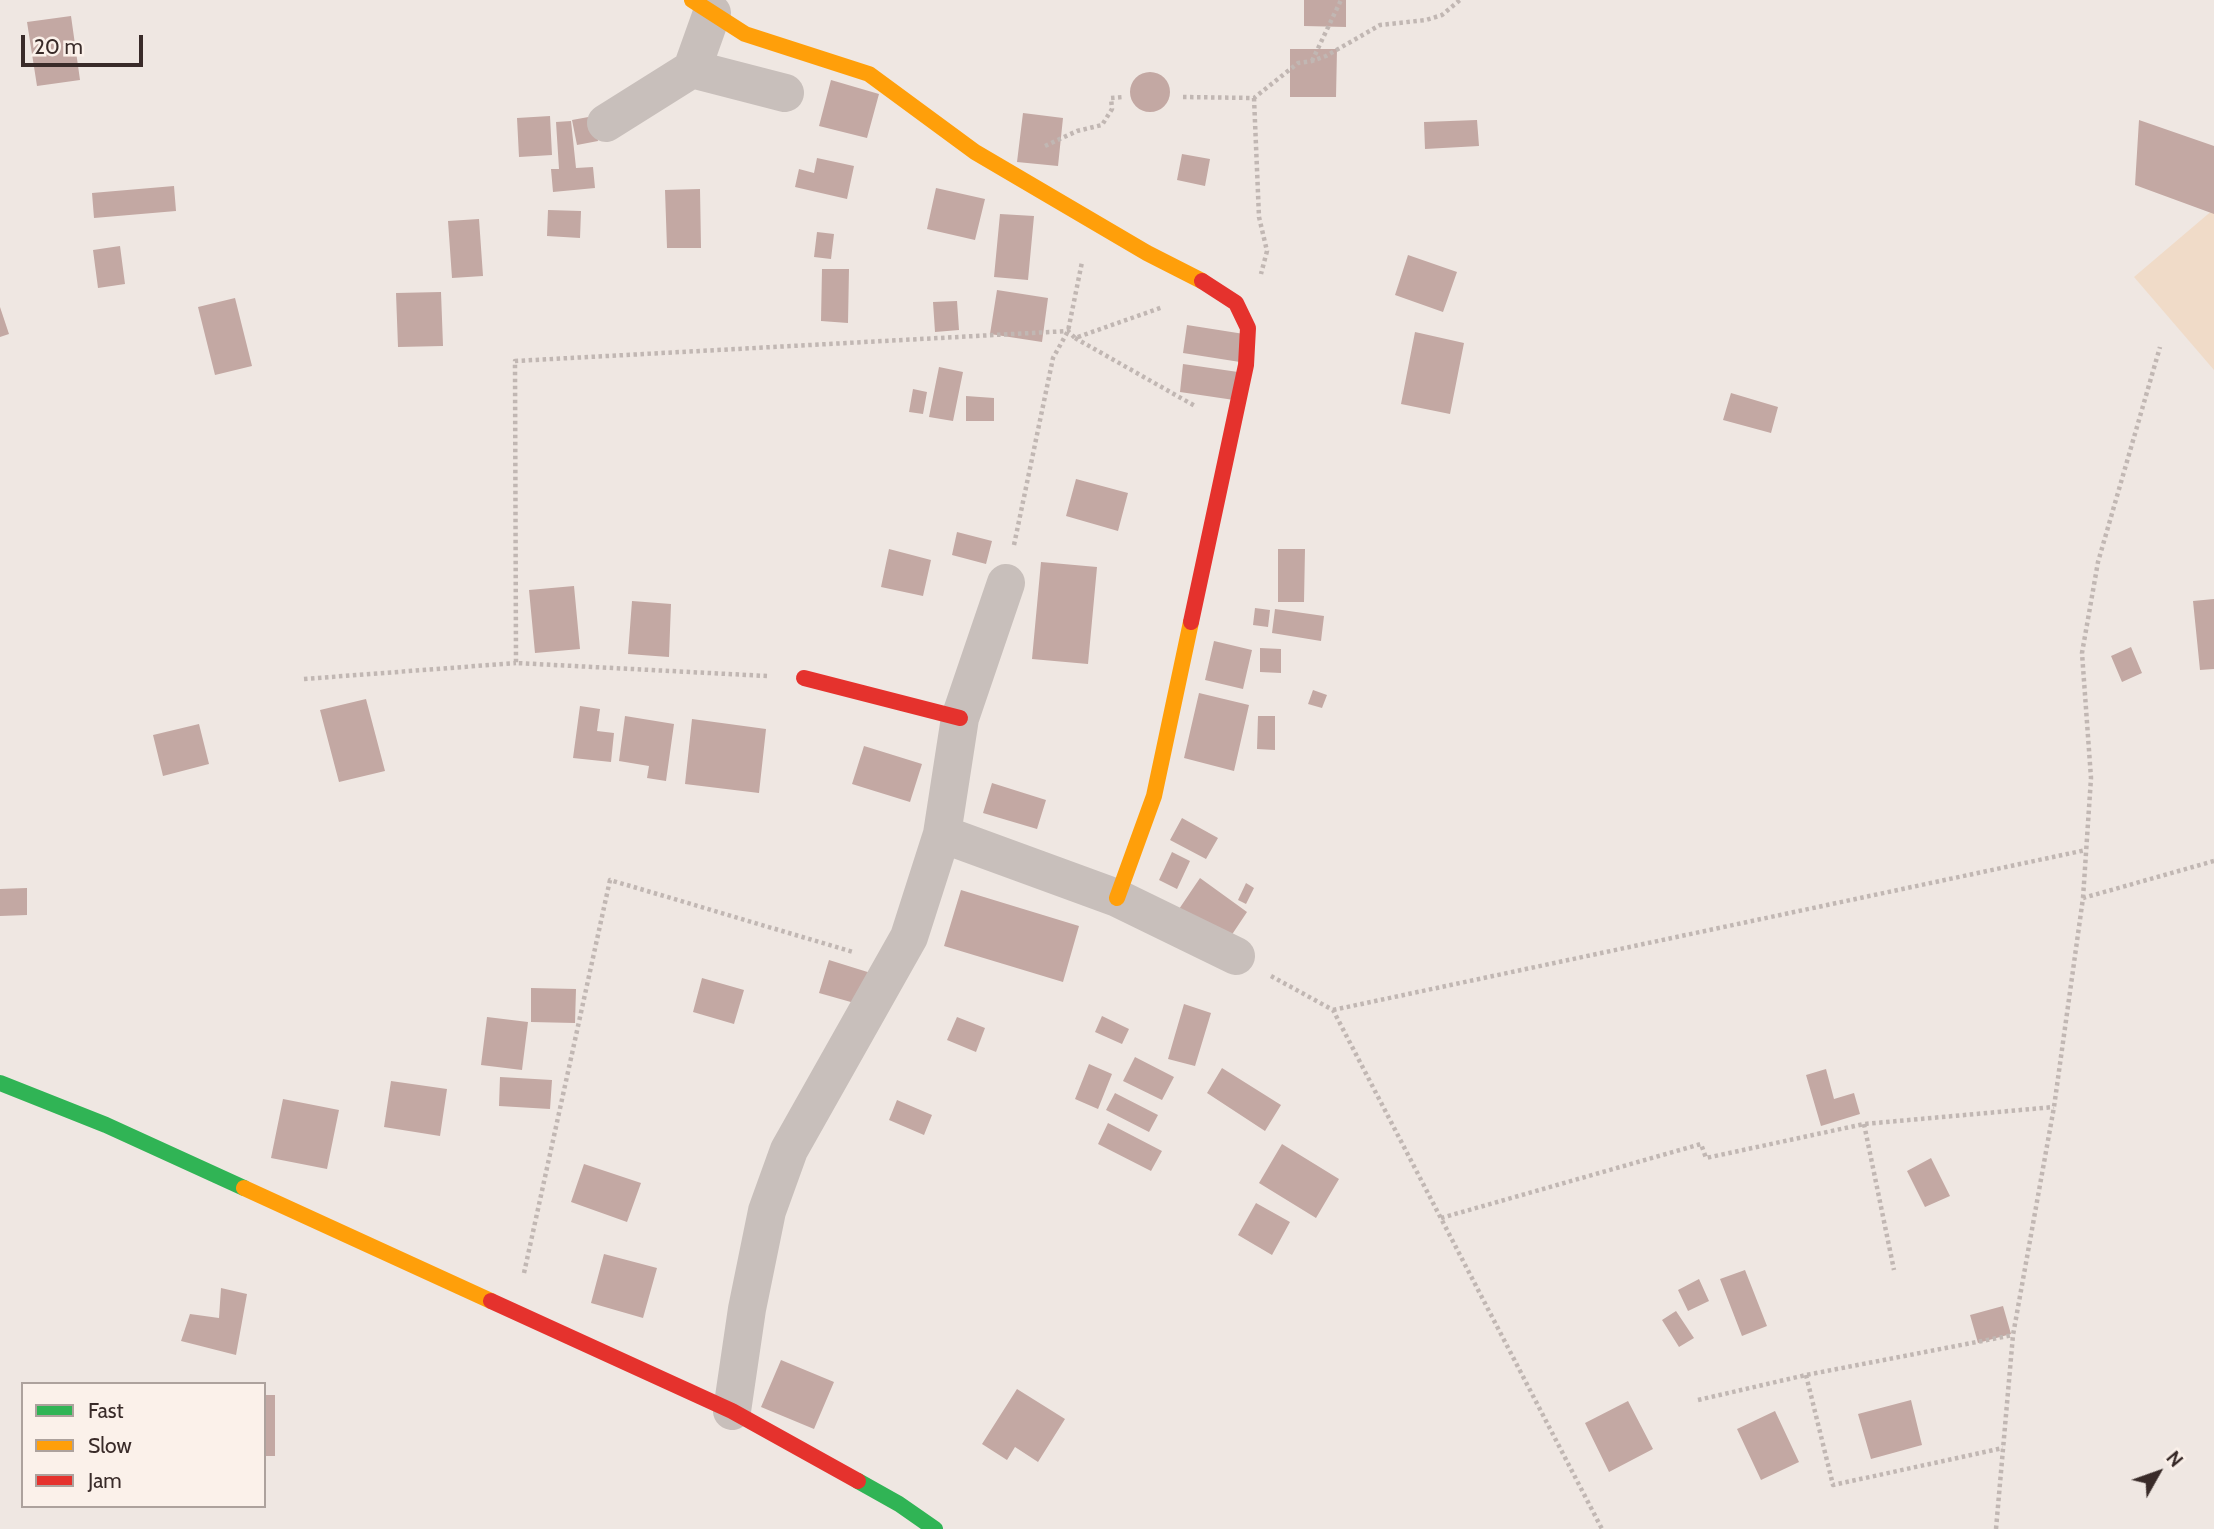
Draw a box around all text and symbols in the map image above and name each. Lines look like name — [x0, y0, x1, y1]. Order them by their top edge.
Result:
scale bar — [24, 21, 147, 65]
text: 20 m — [34, 34, 83, 59]
legend — [21, 1382, 266, 1508]
text: Fast — [88, 1398, 124, 1423]
text: Slow — [88, 1433, 132, 1458]
north arrow — [2123, 1438, 2193, 1508]
text: N — [2161, 1447, 2188, 1472]
text: Jam — [88, 1468, 122, 1493]

